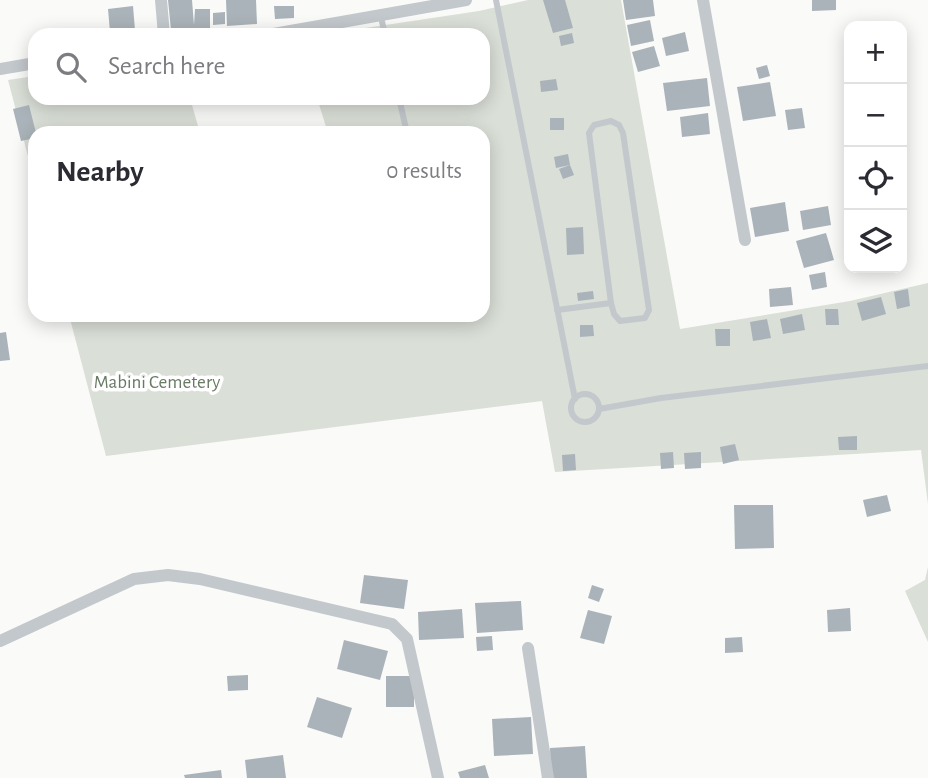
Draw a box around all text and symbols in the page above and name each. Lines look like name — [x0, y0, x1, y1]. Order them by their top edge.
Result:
map controls — [844, 21, 907, 273]
button: + — [844, 21, 907, 84]
search box — [28, 28, 490, 105]
icon: search — [52, 48, 90, 86]
text: Search here — [108, 53, 226, 79]
button: − — [844, 84, 907, 147]
button: locate — [844, 147, 907, 210]
text: Nearby — [56, 157, 144, 187]
text: 0 results — [386, 160, 462, 183]
button: layers — [844, 210, 907, 273]
park label: Mabini Cemetery — [94, 373, 220, 392]

